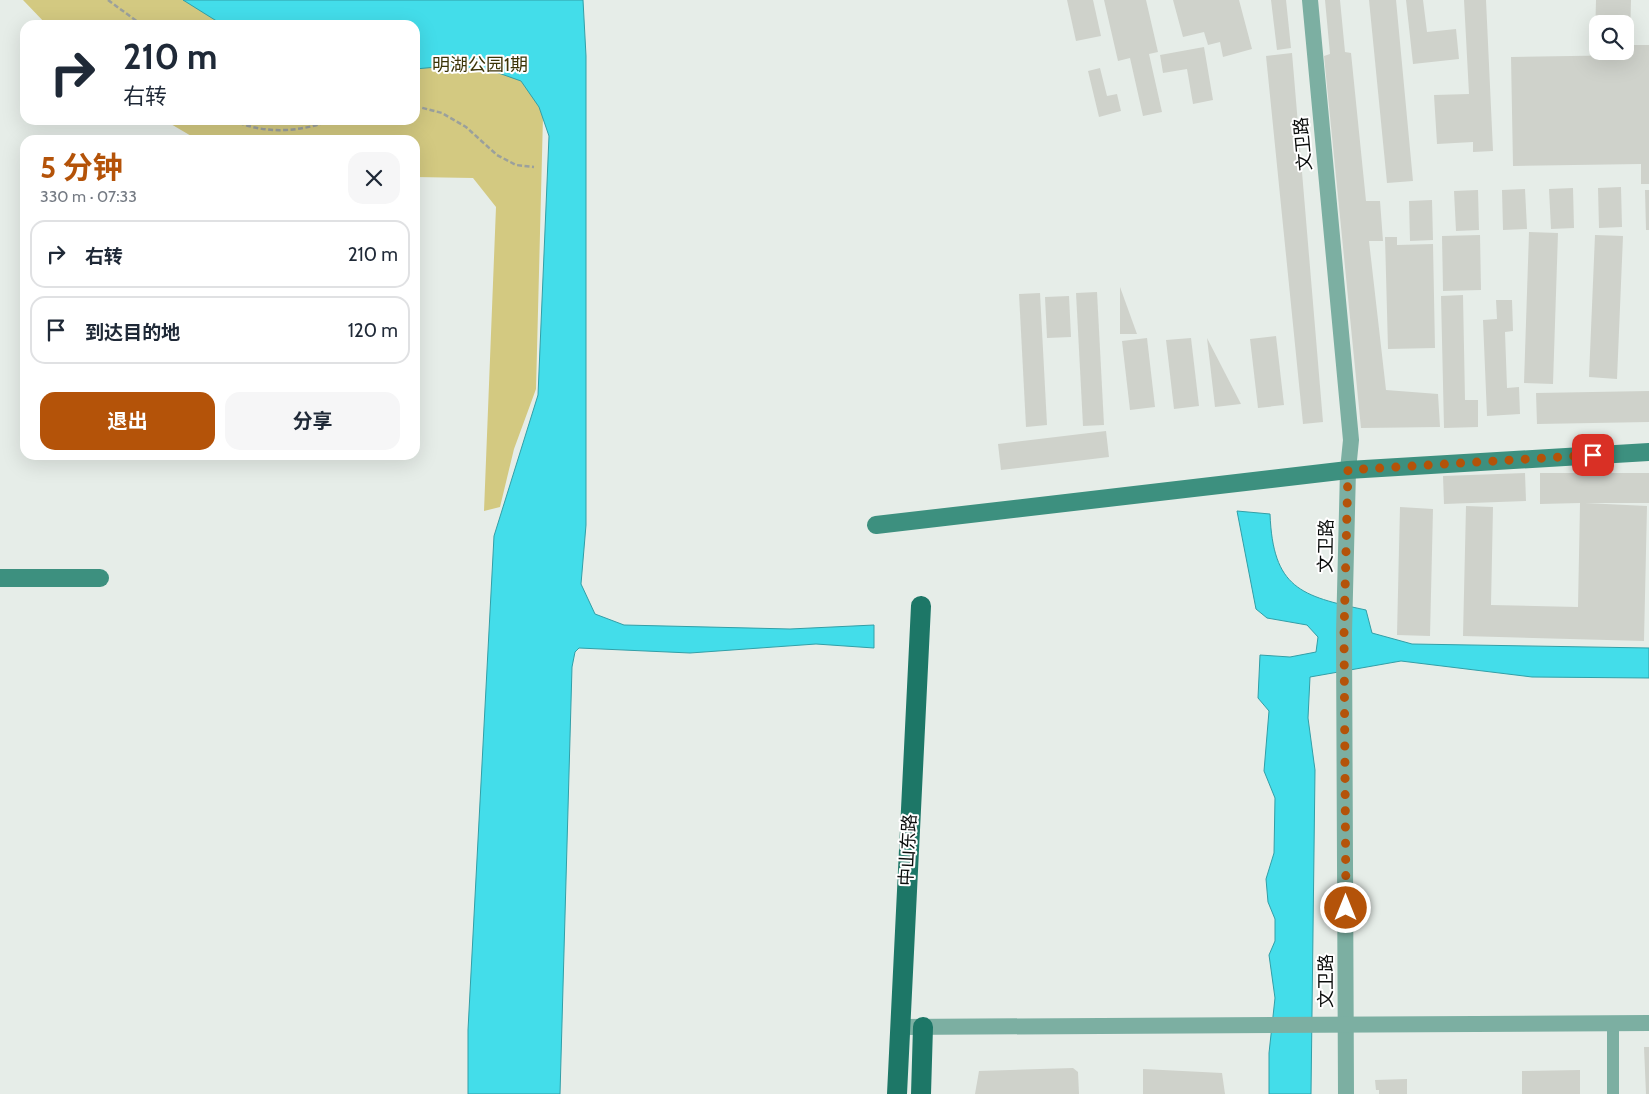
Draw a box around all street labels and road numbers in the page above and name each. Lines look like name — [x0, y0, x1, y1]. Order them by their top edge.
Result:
street label: 文卫路 — [1290, 116, 1316, 172]
street label: 文卫路 — [1315, 519, 1337, 573]
street label: 中山东路 — [895, 813, 921, 887]
street label: 文卫路 — [1315, 954, 1337, 1008]

